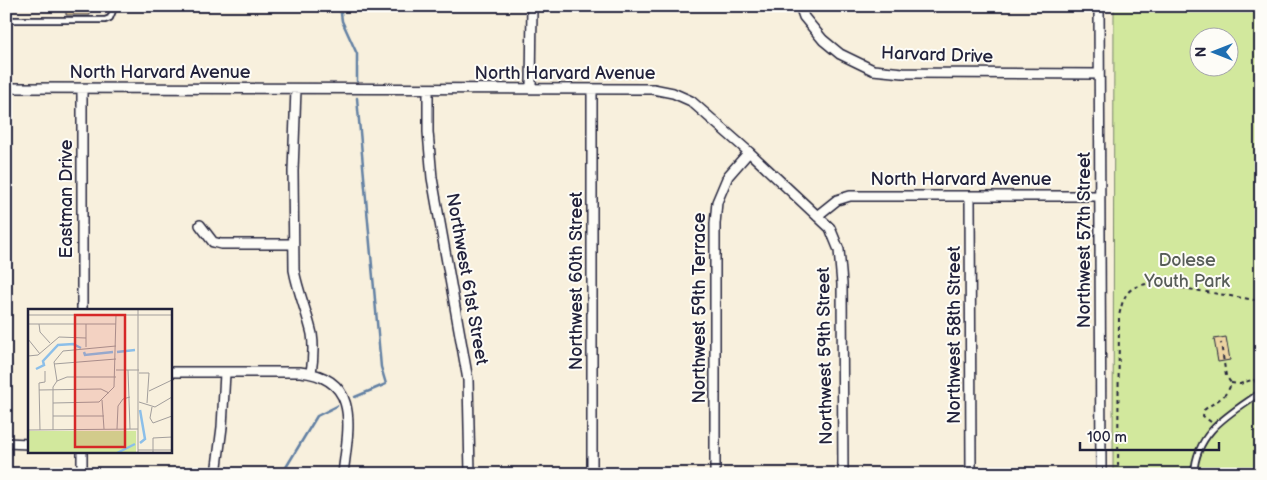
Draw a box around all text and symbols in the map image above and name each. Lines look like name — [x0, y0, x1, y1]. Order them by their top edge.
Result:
north arrow — [1190, 28, 1240, 78]
street label: Harvard Drive — [881, 43, 994, 67]
text: N — [1193, 47, 1210, 57]
street label: North Harvard Avenue — [70, 62, 251, 83]
street label: North Harvard Avenue — [475, 63, 656, 84]
street label: Eastman Drive — [56, 139, 77, 258]
street label: Northwest 57th Street — [1074, 151, 1095, 328]
street label: North Harvard Avenue — [871, 169, 1052, 190]
street label: Northwest 61st Street — [442, 191, 493, 367]
street label: Northwest 60th Street — [566, 191, 587, 370]
street label: Northwest 59th Terrace — [689, 212, 710, 403]
street label: Northwest 58th Street — [944, 246, 965, 424]
park label: Dolese Youth Park — [1143, 250, 1230, 292]
street label: Northwest 59th Street — [813, 266, 837, 445]
inset map — [28, 309, 171, 452]
scale bar — [1080, 420, 1218, 452]
text: 100 m — [1087, 428, 1127, 447]

